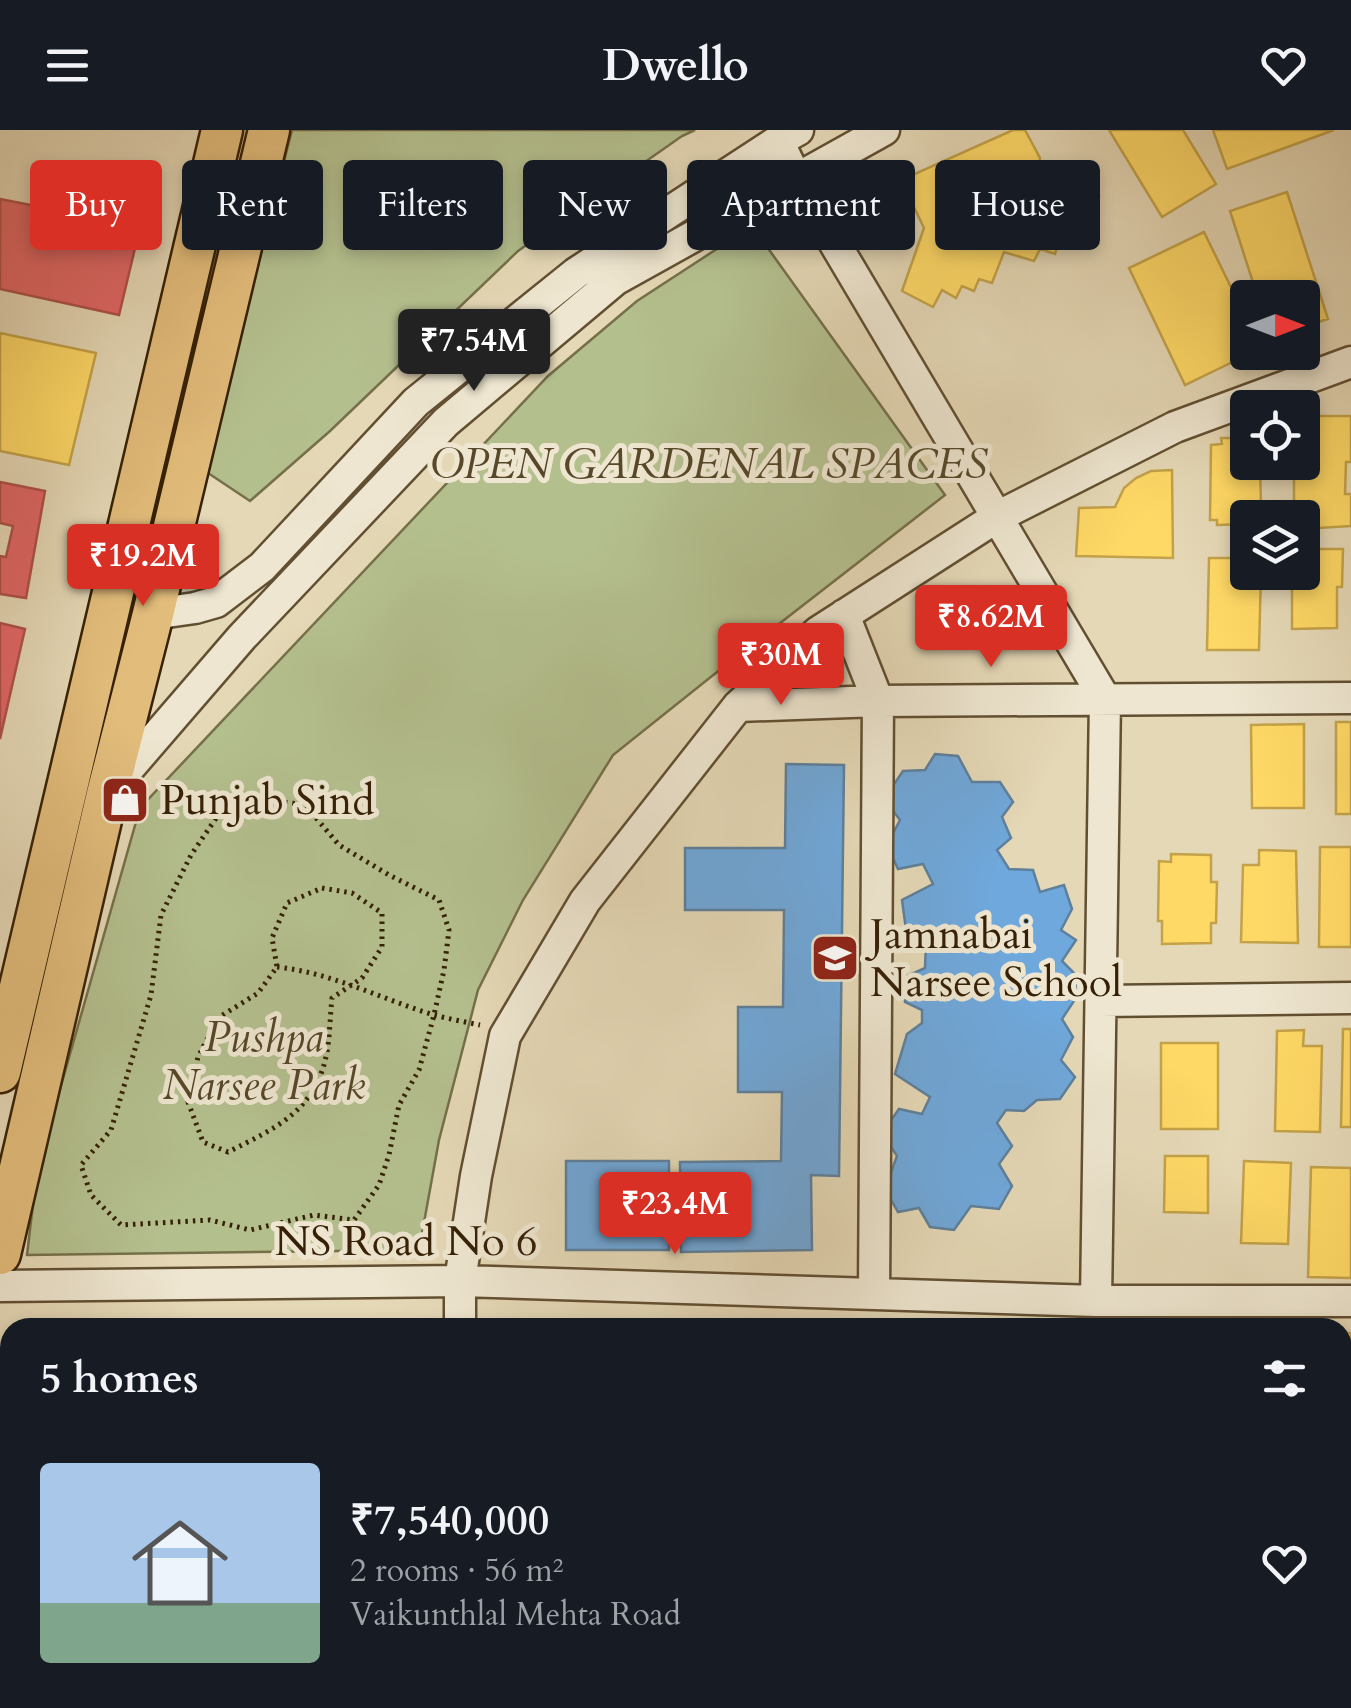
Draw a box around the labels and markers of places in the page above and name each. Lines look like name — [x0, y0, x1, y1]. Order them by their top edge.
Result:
pin: ₹7.54M — [393, 309, 555, 394]
pin: ₹19.2M — [62, 524, 224, 609]
pin: ₹8.62M — [910, 585, 1072, 670]
pin: ₹30M — [722, 623, 840, 708]
place label: Punjab Sind — [160, 772, 375, 829]
shop icon: Punjab Sind — [99, 774, 151, 826]
place label: Jamnabai Narsee School — [864, 906, 1122, 1011]
school or university icon: Jamnabai Narsee School — [809, 932, 861, 984]
pin: ₹23.4M — [594, 1172, 756, 1257]

